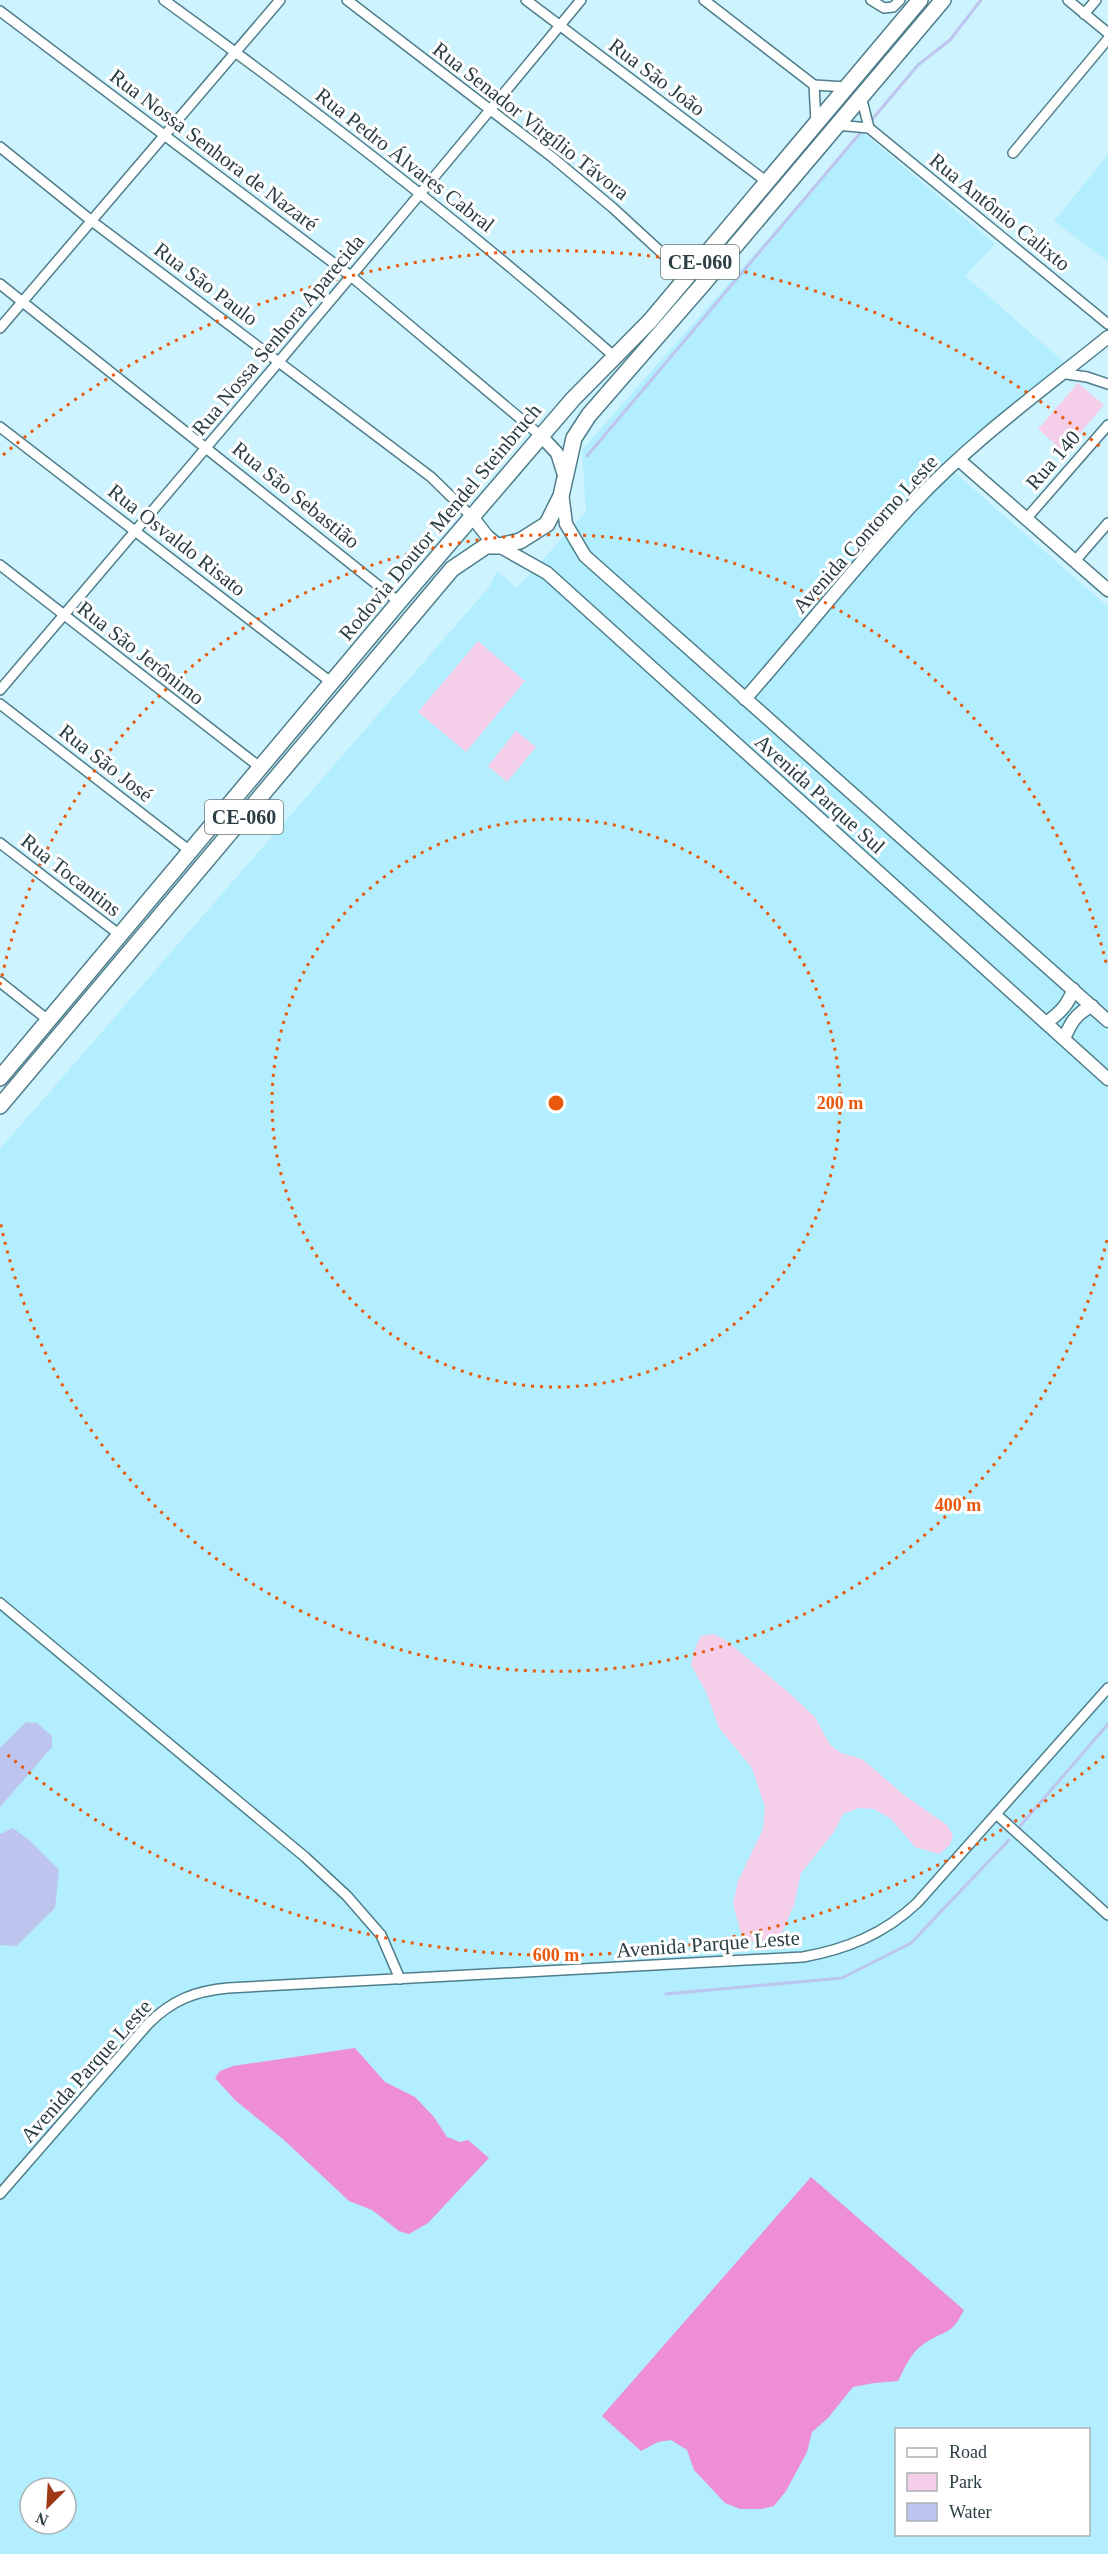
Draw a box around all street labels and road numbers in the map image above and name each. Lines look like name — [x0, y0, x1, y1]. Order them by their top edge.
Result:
street label: Rua São João — [604, 33, 710, 121]
street label: Rua Senador Virgílio Távora — [428, 37, 634, 205]
street label: Rua Nossa Senhora de Nazaré — [105, 64, 323, 236]
street label: Rua Pedro Álvares Cabral — [311, 83, 499, 237]
street label: Rua Antônio Calixto — [925, 148, 1075, 276]
street label: Rua Nossa Senhora Aparecida — [187, 229, 370, 440]
street label: Rua São Paulo — [149, 237, 263, 331]
road number: CE-060 — [661, 245, 739, 279]
street label: Rodovia Doutor Mendel Steinbruch — [334, 398, 546, 645]
street label: Rua 140 — [1021, 425, 1085, 495]
street label: Rua São Sebastião — [228, 436, 364, 554]
street label: Avenida Contorno Leste — [788, 450, 942, 618]
street label: Rua Osvaldo Risato — [103, 479, 251, 601]
street label: Rua São Jerônimo — [73, 596, 209, 710]
street label: Rua São José — [54, 719, 158, 807]
street label: Avenida Parque Sul — [750, 729, 890, 859]
road number: CE-060 — [205, 800, 283, 834]
street label: Rua Tocantins — [16, 829, 126, 921]
street label: Avenida Parque Leste — [615, 1926, 801, 1962]
street label: Avenida Parque Leste — [16, 1995, 156, 2147]

